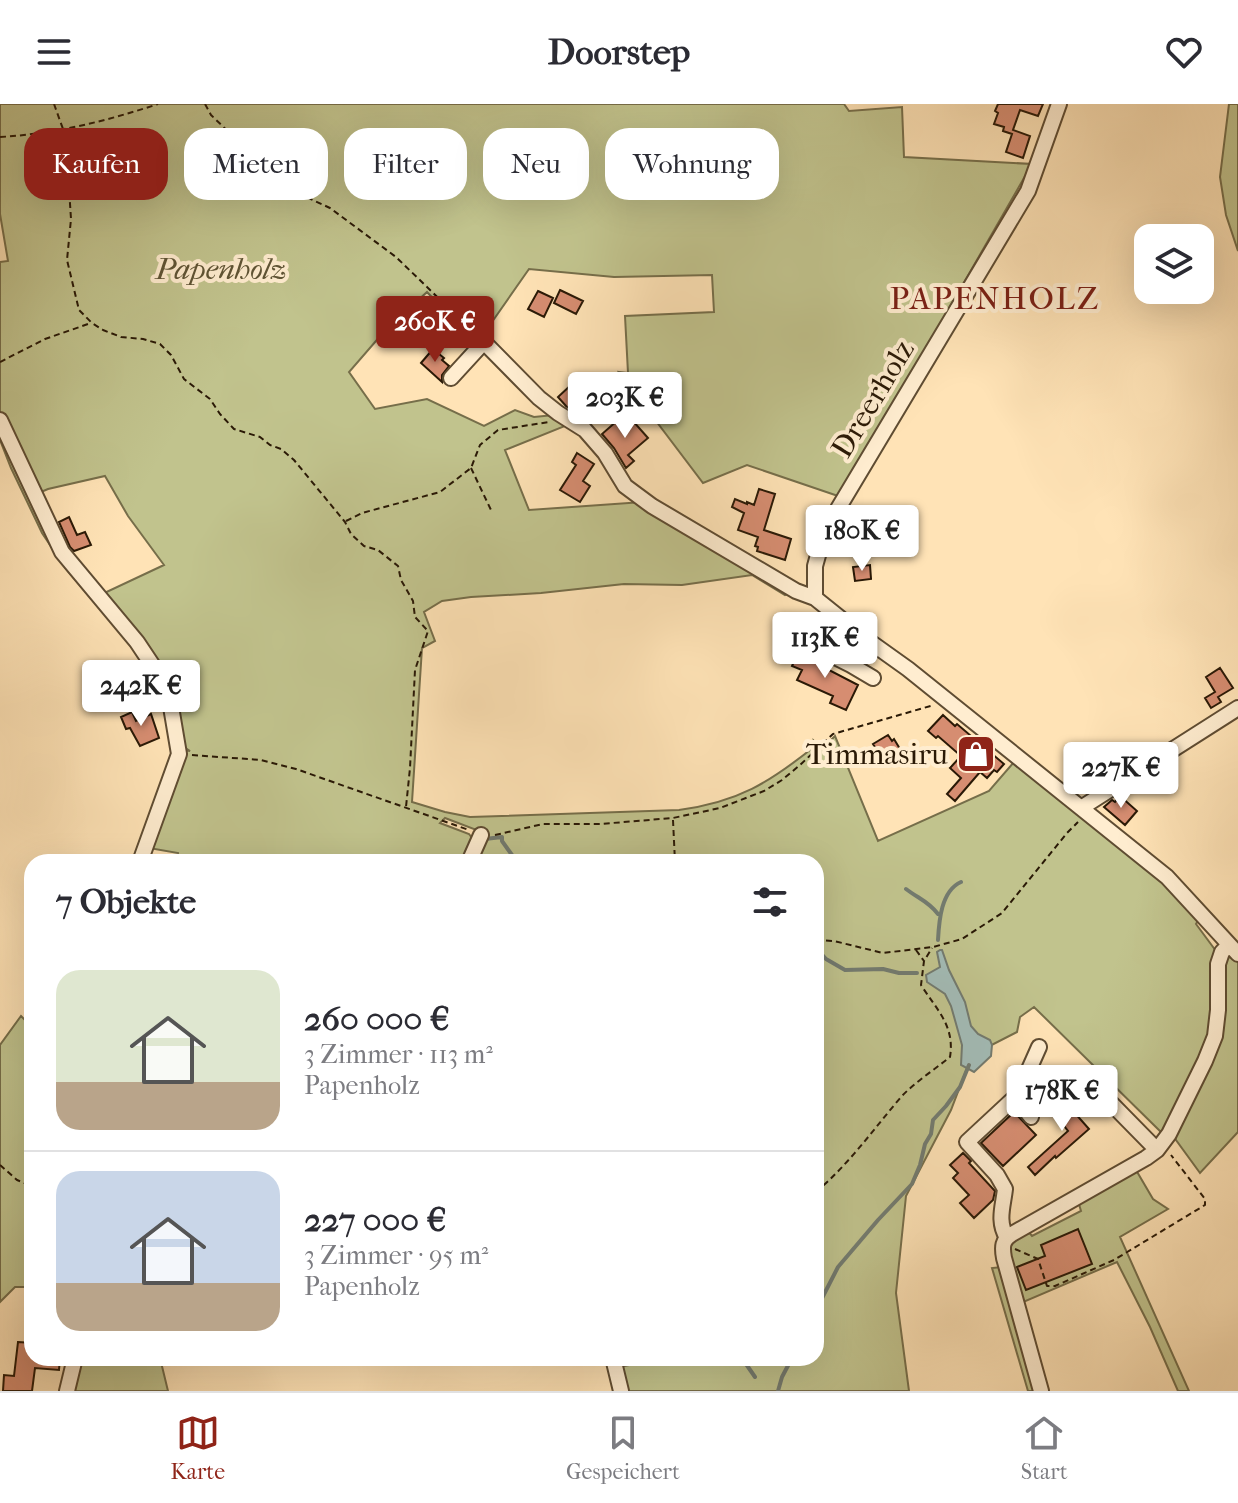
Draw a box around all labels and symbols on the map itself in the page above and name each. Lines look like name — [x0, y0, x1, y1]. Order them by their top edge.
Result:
park label: Papenholz — [153, 252, 287, 287]
district label: PAPENHOLZ — [890, 280, 1100, 317]
pin: 260K € — [370, 296, 500, 364]
street label: Dreerholz — [824, 334, 922, 464]
pin: 203K € — [560, 372, 690, 440]
pin: 180K € — [797, 505, 927, 573]
pin: 113K € — [760, 612, 890, 680]
pin: 242K € — [76, 660, 206, 728]
shop icon: Timmasiru — [955, 733, 997, 775]
place label: Timmasiru — [806, 737, 948, 772]
pin: 227K € — [1056, 742, 1186, 810]
pin: 178K € — [997, 1065, 1127, 1133]

